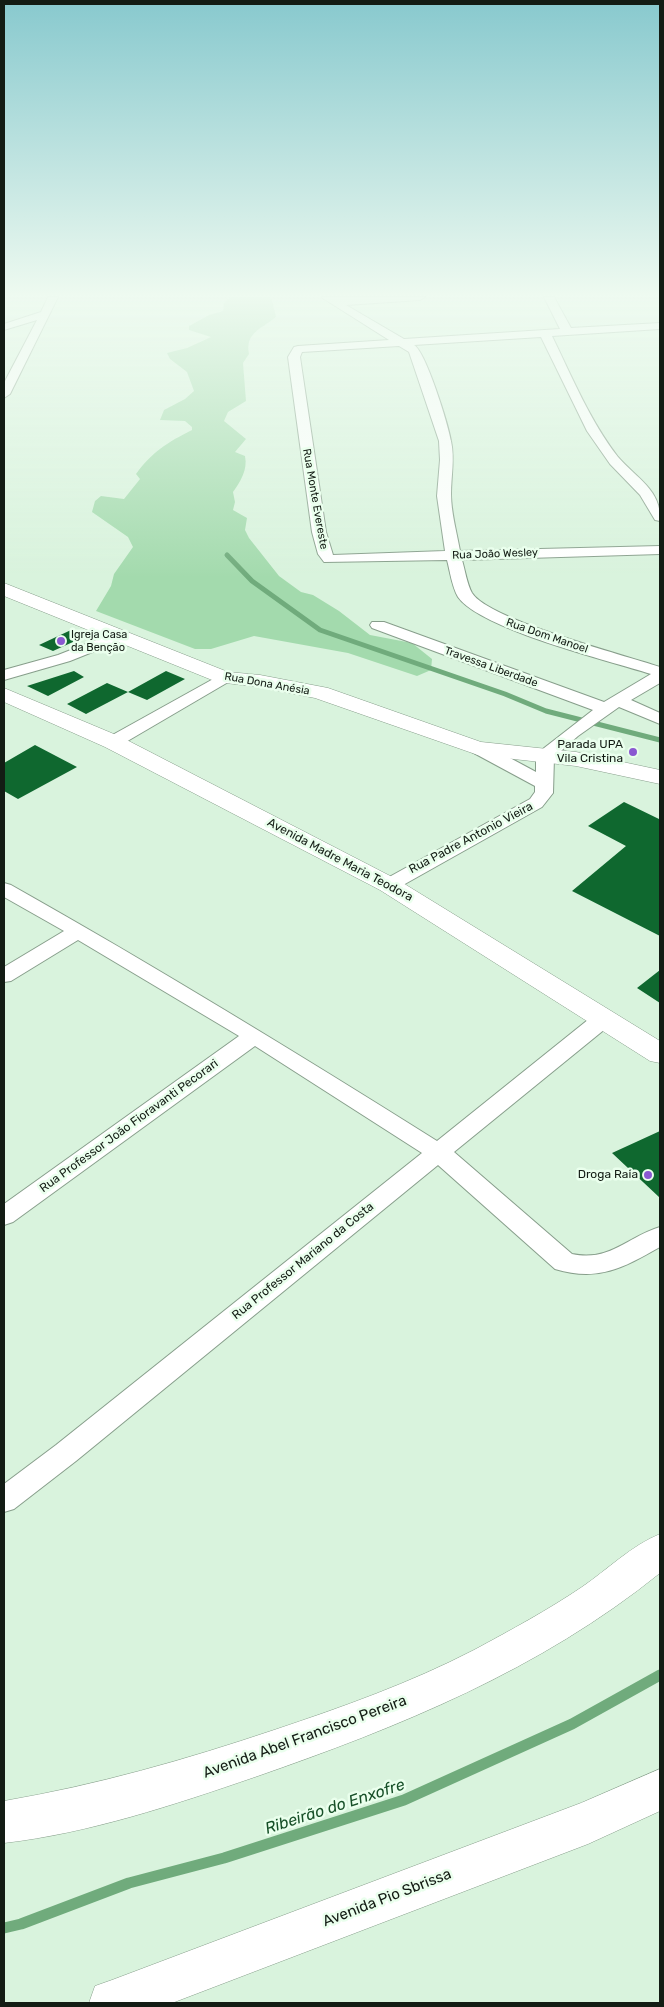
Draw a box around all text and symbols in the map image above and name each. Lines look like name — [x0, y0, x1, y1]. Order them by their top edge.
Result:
street label: Rua Monte Evereste — [300, 448, 330, 550]
street label: Rua João Wesley — [452, 546, 538, 562]
street label: Rua Dom Manoel — [504, 616, 590, 656]
place label: Igreja Casa da Benção — [71, 628, 127, 654]
marker: Igreja Casa da Benção — [55, 635, 67, 647]
street label: Travessa Liberdade — [442, 644, 540, 690]
street label: Rua Dona Anésia — [223, 670, 311, 698]
place label: Parada UPA Vila Cristina — [557, 738, 623, 766]
marker: Parada UPA Vila Cristina — [627, 746, 639, 758]
street label: Rua Padre Antonio Vieira — [407, 799, 535, 877]
street label: Avenida Madre Maria Teodora — [265, 815, 415, 905]
street label: Rua Professor João Fioravanti Pecorari — [37, 1056, 221, 1196]
place label: Droga Raia — [578, 1168, 638, 1182]
marker: Droga Raia — [642, 1169, 654, 1181]
street label: Rua Professor Mariano da Costa — [229, 1199, 377, 1323]
street label: Avenida Abel Francisco Pereira — [201, 1692, 409, 1782]
water label: Ribeirão do Enxofre — [263, 1775, 407, 1839]
street label: Avenida Pio Sbrissa — [320, 1865, 454, 1931]

